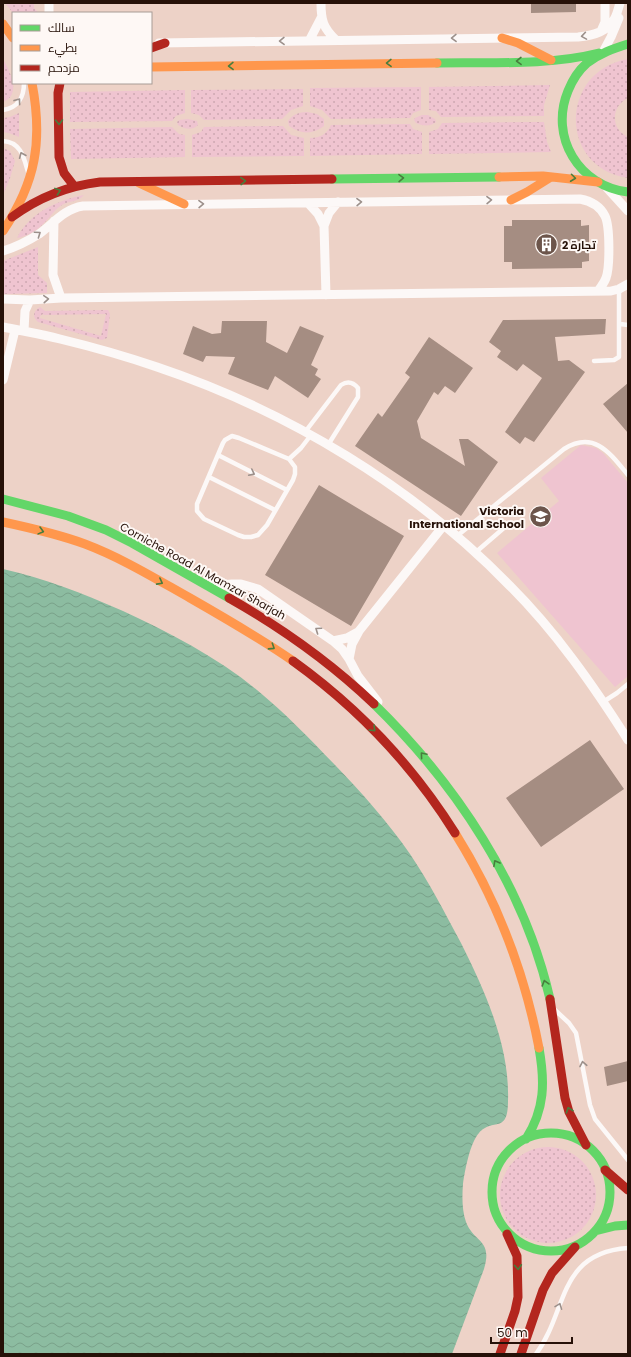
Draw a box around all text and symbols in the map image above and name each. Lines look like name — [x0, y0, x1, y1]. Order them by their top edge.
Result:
legend — [12, 12, 152, 84]
text: سالك — [48, 19, 75, 36]
one-way arrow — [581, 31, 587, 40]
one-way arrow — [451, 34, 457, 42]
one-way arrow — [279, 37, 285, 45]
text: بطيء — [48, 39, 77, 58]
one-way arrow — [516, 57, 522, 65]
text: مزدحم — [48, 59, 80, 76]
one-way arrow — [386, 59, 392, 67]
one-way arrow — [228, 62, 234, 70]
one-way arrow — [14, 98, 21, 105]
one-way arrow — [55, 119, 63, 125]
one-way arrow — [19, 152, 27, 159]
one-way arrow — [570, 173, 576, 182]
one-way arrow — [398, 174, 404, 182]
one-way arrow — [240, 176, 246, 185]
one-way arrow — [54, 187, 61, 195]
one-way arrow — [486, 196, 492, 205]
one-way arrow — [356, 198, 362, 206]
one-way arrow — [198, 200, 204, 208]
one-way arrow — [34, 231, 41, 239]
building icon: تجارة 2 — [533, 232, 559, 258]
place label: تجارة 2 — [562, 237, 597, 253]
one-way arrow — [43, 295, 49, 304]
one-way arrow — [248, 468, 256, 476]
place label: Victoria International School — [409, 503, 524, 532]
school or university icon: Victoria International School — [527, 504, 553, 530]
street label: Corniche Road Al Mamzar Sharjah — [117, 519, 289, 623]
one-way arrow — [37, 526, 44, 535]
one-way arrow — [156, 577, 163, 584]
one-way arrow — [315, 627, 322, 635]
one-way arrow — [268, 642, 275, 650]
one-way arrow — [368, 724, 376, 732]
one-way arrow — [420, 753, 427, 760]
one-way arrow — [494, 859, 501, 867]
one-way arrow — [541, 980, 550, 987]
one-way arrow — [579, 1061, 587, 1067]
one-way arrow — [566, 1107, 574, 1114]
one-way arrow — [513, 1264, 522, 1270]
one-way arrow — [554, 1303, 562, 1310]
scale bar — [491, 1319, 572, 1345]
text: 50 m — [497, 1324, 528, 1341]

